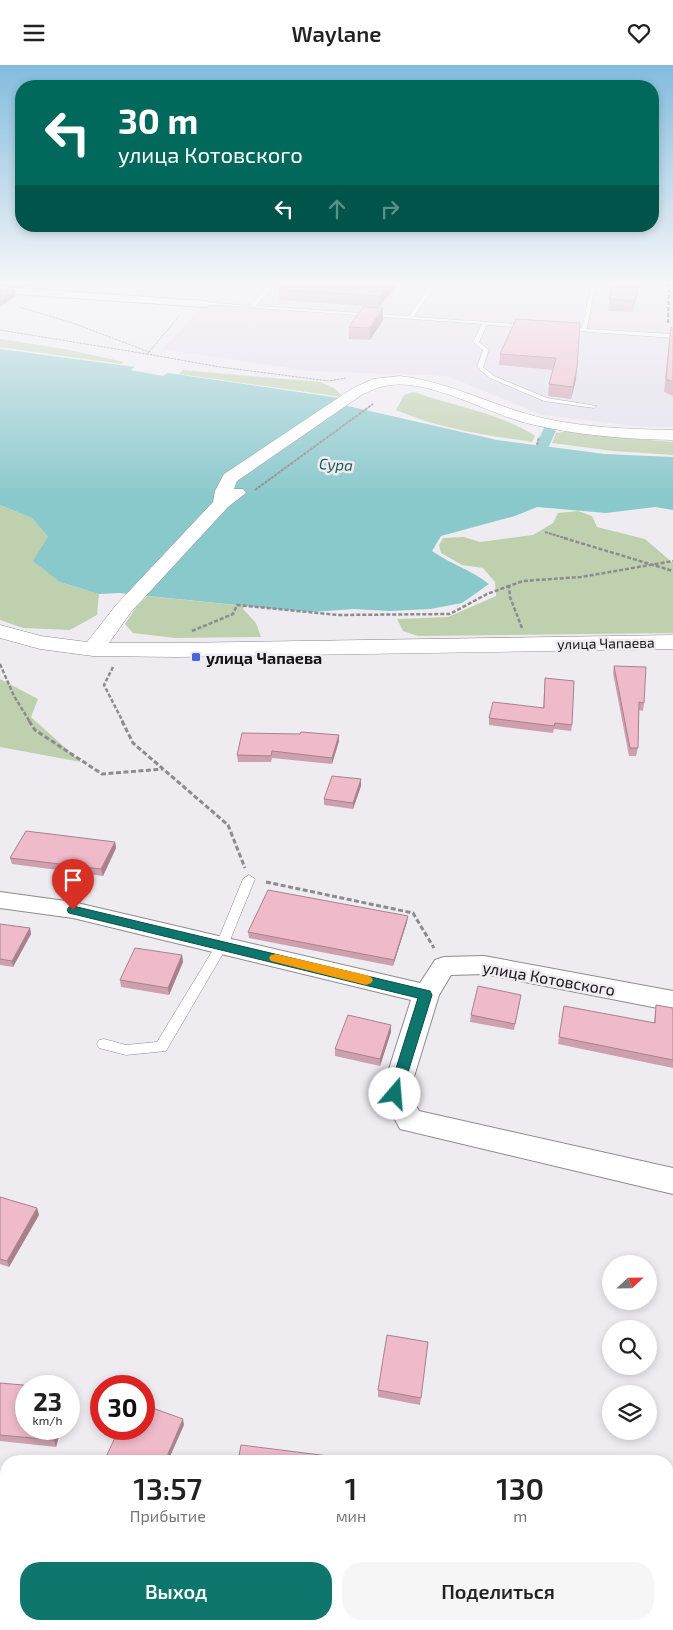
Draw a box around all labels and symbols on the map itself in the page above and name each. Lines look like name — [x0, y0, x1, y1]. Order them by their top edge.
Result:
water label: Сура — [319, 454, 353, 474]
street label: улица Чапаева — [557, 634, 655, 652]
place label: улица Чапаева — [206, 648, 322, 667]
marker: улица Чапаева — [190, 651, 202, 663]
pin — [52, 859, 94, 910]
street label: улица Котовского — [481, 957, 617, 1000]
position arrow — [368, 1067, 420, 1119]
north arrow — [602, 1255, 658, 1310]
speed limit sign: 30 — [90, 1375, 155, 1440]

